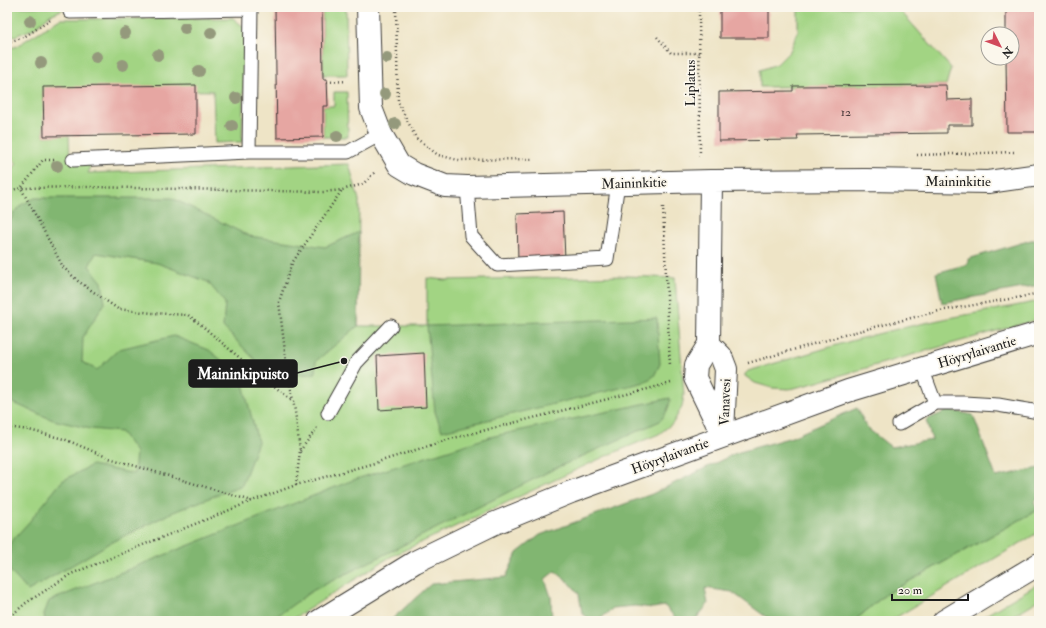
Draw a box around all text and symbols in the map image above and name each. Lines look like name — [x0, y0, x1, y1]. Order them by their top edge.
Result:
north arrow — [980, 26, 1020, 66]
text: N — [998, 44, 1016, 61]
street label: Liplatus — [682, 59, 700, 106]
house number: 12 — [841, 105, 851, 120]
street label: Maininkitie — [601, 173, 667, 193]
street label: Maininkitie — [925, 173, 991, 190]
street label: Höyrylaivantie — [936, 332, 1019, 373]
callout: Maininkipuisto — [189, 360, 297, 387]
text: Maininkipuisto — [196, 365, 290, 385]
street label: Vanavesi — [716, 378, 734, 426]
street label: Höyrylaivantie — [629, 434, 712, 479]
scale bar — [892, 576, 968, 602]
text: 20 m — [898, 583, 923, 598]

